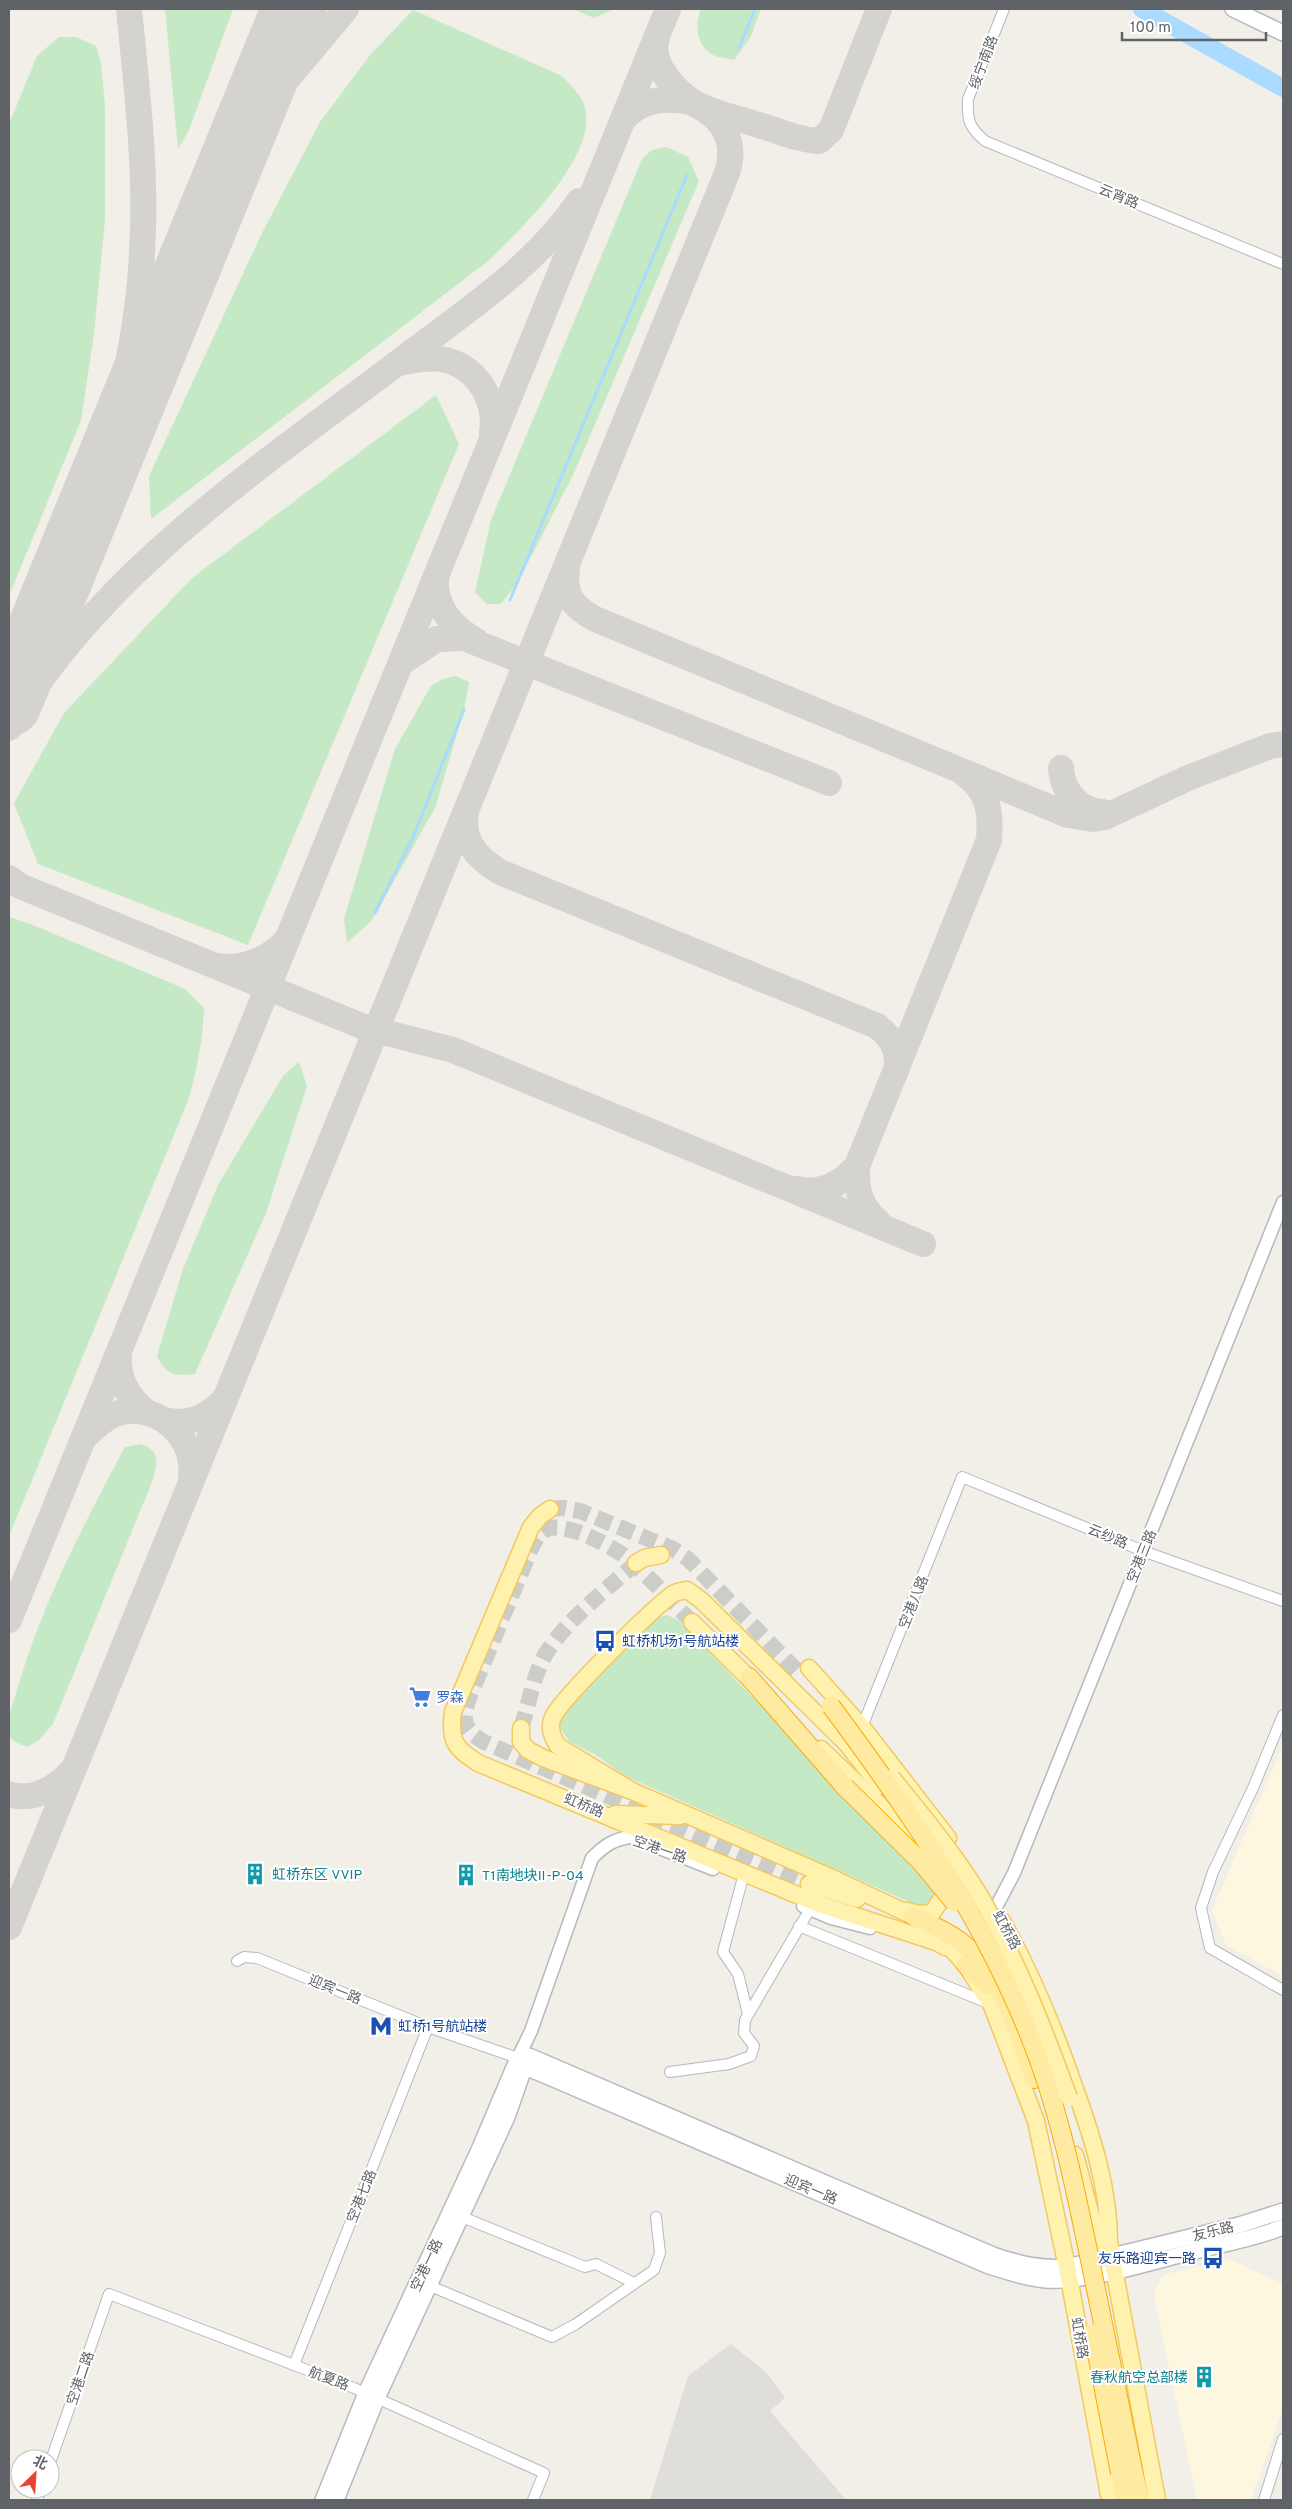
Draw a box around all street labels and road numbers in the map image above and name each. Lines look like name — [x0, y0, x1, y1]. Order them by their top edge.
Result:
street label: 绥宁南路 — [965, 33, 1002, 92]
street label: 云宵路 — [1096, 182, 1141, 213]
street label: 云纱路 — [1085, 1522, 1130, 1553]
street label: 空港三路 — [1124, 1527, 1161, 1586]
street label: 空港八路 — [896, 1573, 933, 1632]
street label: 虹桥路 — [561, 1791, 606, 1822]
street label: 空港一路 — [630, 1833, 689, 1868]
street label: 虹桥路 — [988, 1908, 1023, 1953]
street label: 迎宾一路 — [305, 1972, 364, 2009]
street label: 空港七路 — [344, 2167, 381, 2226]
street label: 迎宾一路 — [781, 2172, 840, 2209]
street label: 友乐路 — [1191, 2219, 1236, 2246]
street label: 空港一路 — [408, 2237, 447, 2295]
street label: 虹桥路 — [1067, 2316, 1091, 2360]
street label: 空港二路 — [64, 2349, 99, 2408]
street label: 航夏路 — [306, 2364, 351, 2395]

